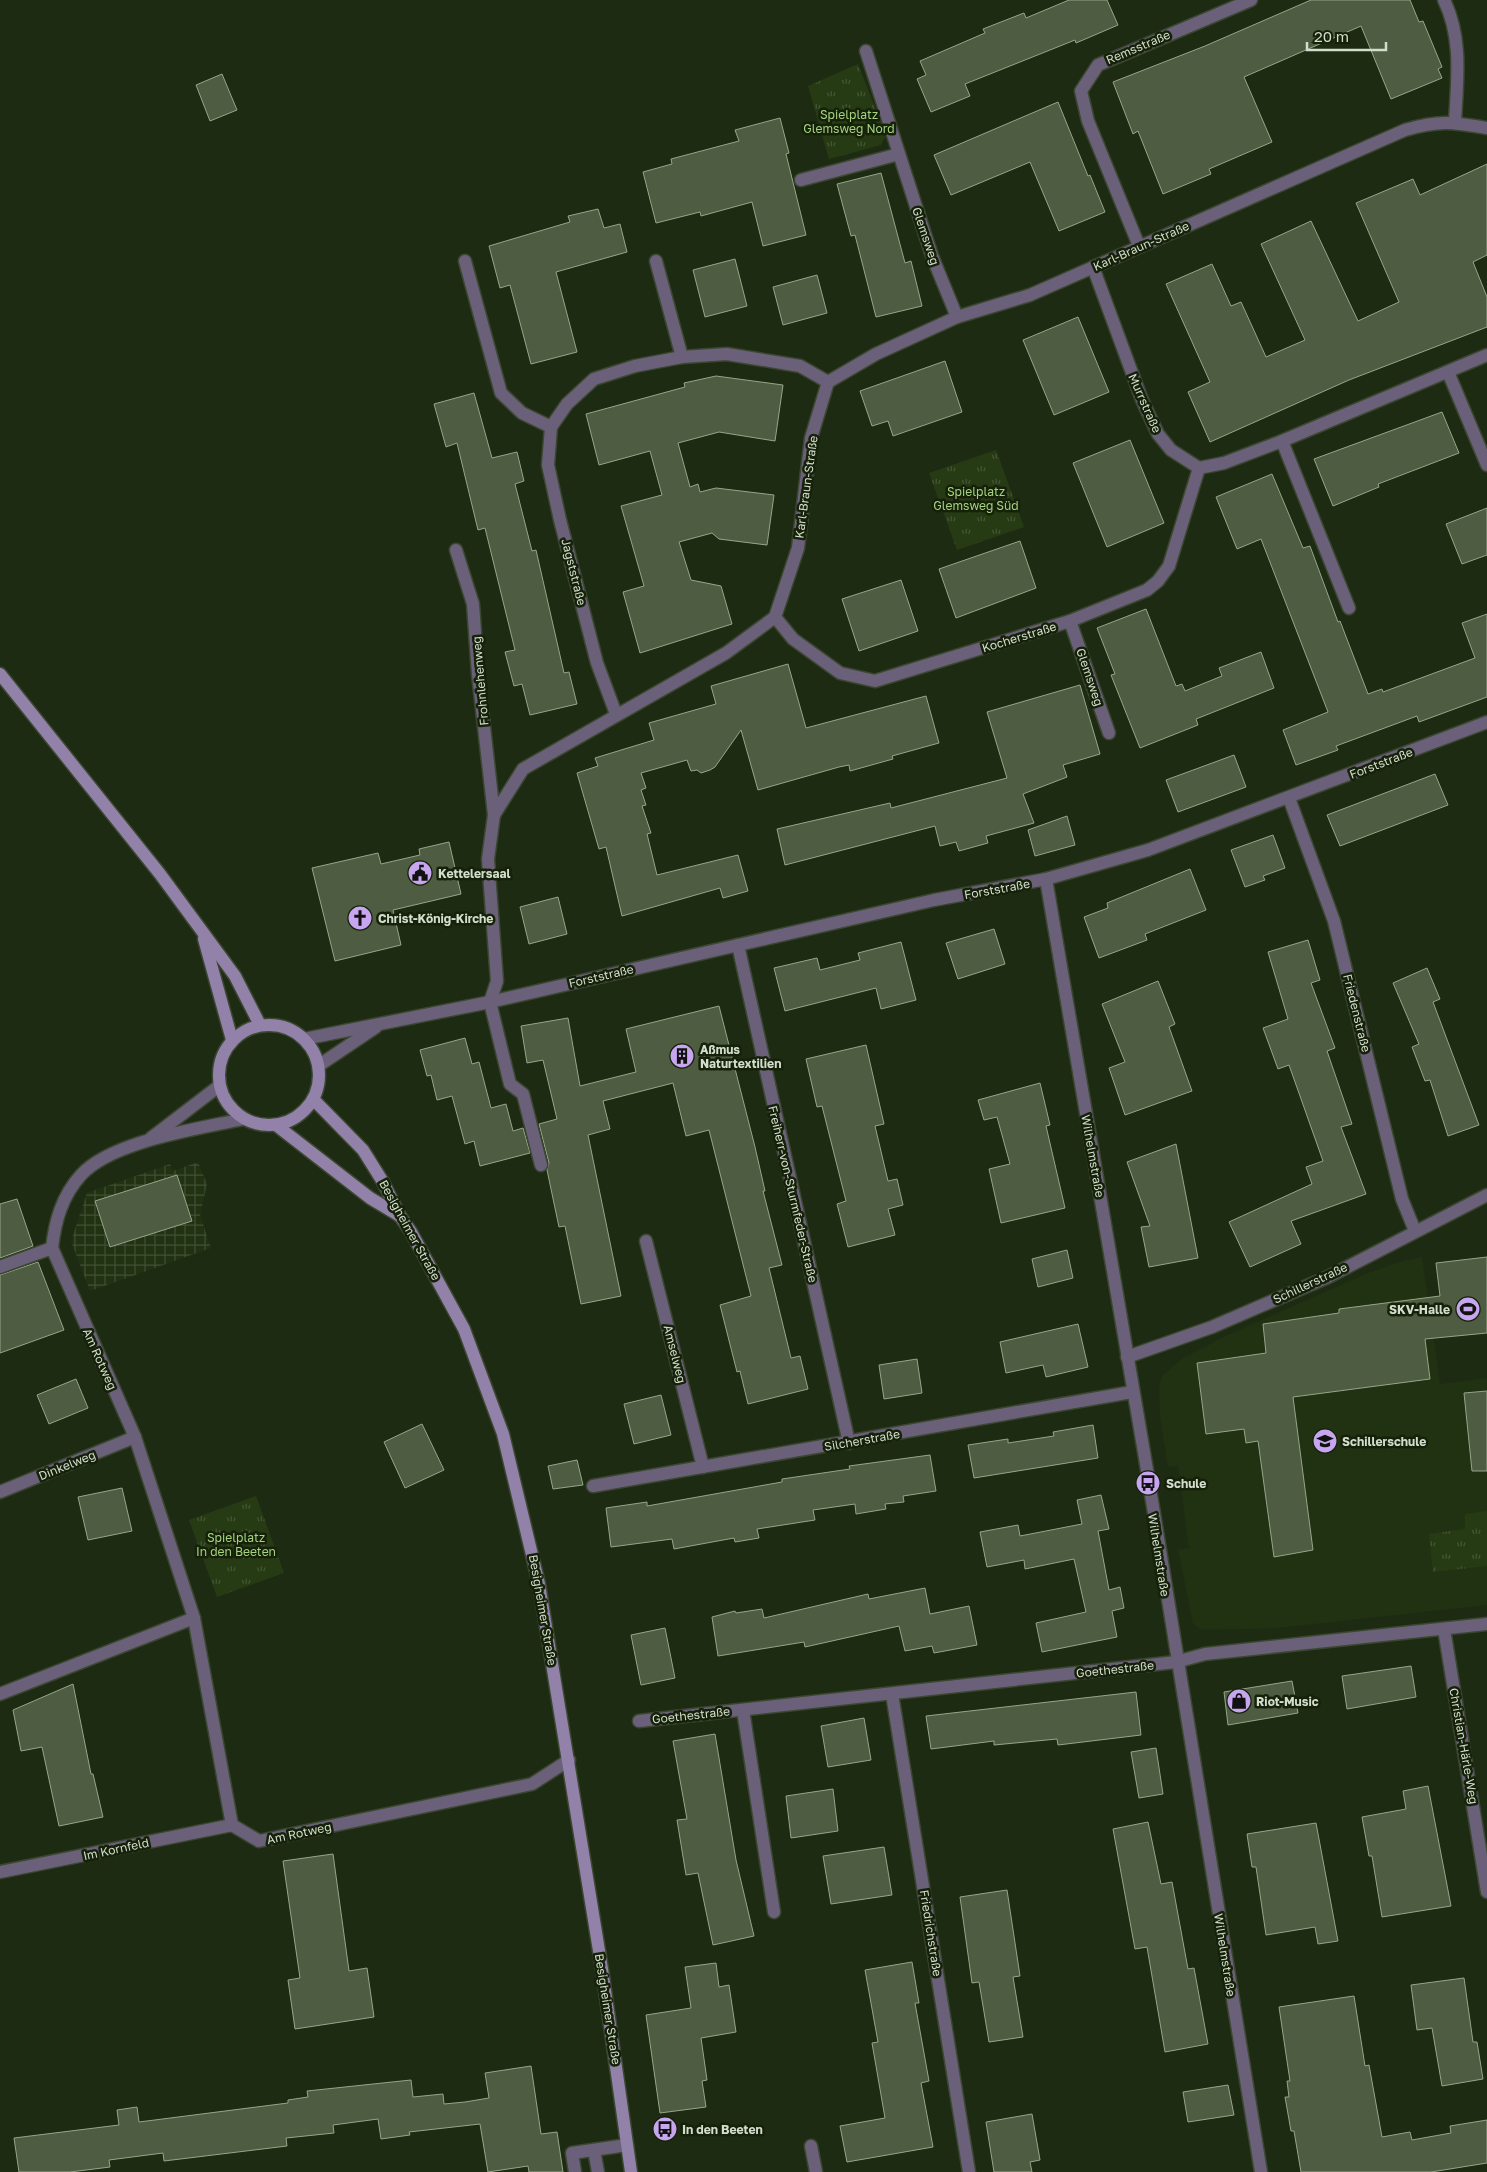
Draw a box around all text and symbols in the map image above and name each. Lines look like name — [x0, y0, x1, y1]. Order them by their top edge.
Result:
scale bar — [1307, 20, 1386, 52]
street label: Remsstraße — [1104, 27, 1172, 67]
text: 20 m — [1314, 27, 1349, 45]
park label: Spielplatz Glemsweg Nord — [803, 107, 895, 136]
street label: Glemsweg — [909, 205, 943, 267]
street label: Karl-Braun-Straße — [1091, 218, 1191, 274]
street label: Murrstraße — [1125, 371, 1165, 435]
street label: Karl-Braun-Straße — [791, 435, 821, 539]
park label: Spielplatz Glemsweg Süd — [933, 484, 1019, 513]
street label: Jagststraße — [558, 537, 590, 607]
street label: Kocherstraße — [980, 619, 1058, 655]
street label: Frohnlehenweg — [469, 636, 491, 726]
street label: Glemsweg — [1073, 646, 1107, 708]
street label: Forststraße — [1347, 744, 1415, 782]
public building icon: Kettelersaal — [407, 860, 433, 886]
place label: Kettelersaal — [438, 866, 510, 881]
street label: Forststraße — [963, 876, 1031, 902]
church icon: Christ-König-Kirche — [347, 905, 373, 931]
place label: Christ-König-Kirche — [378, 911, 493, 926]
street label: Forststraße — [567, 961, 635, 991]
street label: Friedenstraße — [1340, 972, 1374, 1054]
place label: Aßmus Naturtextilien — [700, 1042, 781, 1071]
building icon: Aßmus Naturtextilien — [669, 1043, 695, 1069]
street label: Freiherr-von-Sturmfeder-Straße — [765, 1104, 821, 1284]
street label: Wilhelmstraße — [1078, 1113, 1108, 1199]
street label: Besigheimer Straße — [376, 1177, 444, 1283]
street label: Schillerstraße — [1270, 1259, 1350, 1307]
sports icon: SKV-Halle — [1455, 1296, 1481, 1322]
place label: SKV-Halle — [1389, 1302, 1450, 1317]
street label: Amselweg — [661, 1323, 689, 1385]
street label: Am Rotweg — [80, 1326, 120, 1392]
street label: Silcherstraße — [823, 1426, 901, 1454]
school or university icon: Schillerschule — [1312, 1428, 1338, 1454]
place label: Schillerschule — [1342, 1434, 1426, 1449]
street label: Dinkelweg — [36, 1447, 98, 1483]
bus stop icon: Schule — [1135, 1470, 1161, 1496]
place label: Schule — [1166, 1476, 1206, 1491]
street label: Wilhelmstraße — [1145, 1512, 1173, 1598]
park label: Spielplatz In den Beeten — [196, 1530, 276, 1559]
street label: Besigheimer Straße — [526, 1553, 560, 1667]
street label: Goethestraße — [1075, 1657, 1155, 1681]
street label: Christian-Härle-Weg — [1446, 1687, 1482, 1805]
shop icon: Riot-Music — [1226, 1688, 1252, 1714]
place label: Riot-Music — [1256, 1694, 1319, 1709]
street label: Goethestraße — [651, 1703, 731, 1727]
street label: Am Rotweg — [265, 1819, 333, 1847]
street label: Im Kornfeld — [82, 1835, 150, 1863]
street label: Friedrichstraße — [917, 1889, 945, 1977]
street label: Wilhelmstraße — [1211, 1912, 1239, 1998]
street label: Besigheimer Straße — [592, 1952, 624, 2066]
bus stop icon: In den Beeten — [652, 2116, 678, 2142]
place label: In den Beeten — [682, 2122, 763, 2137]

